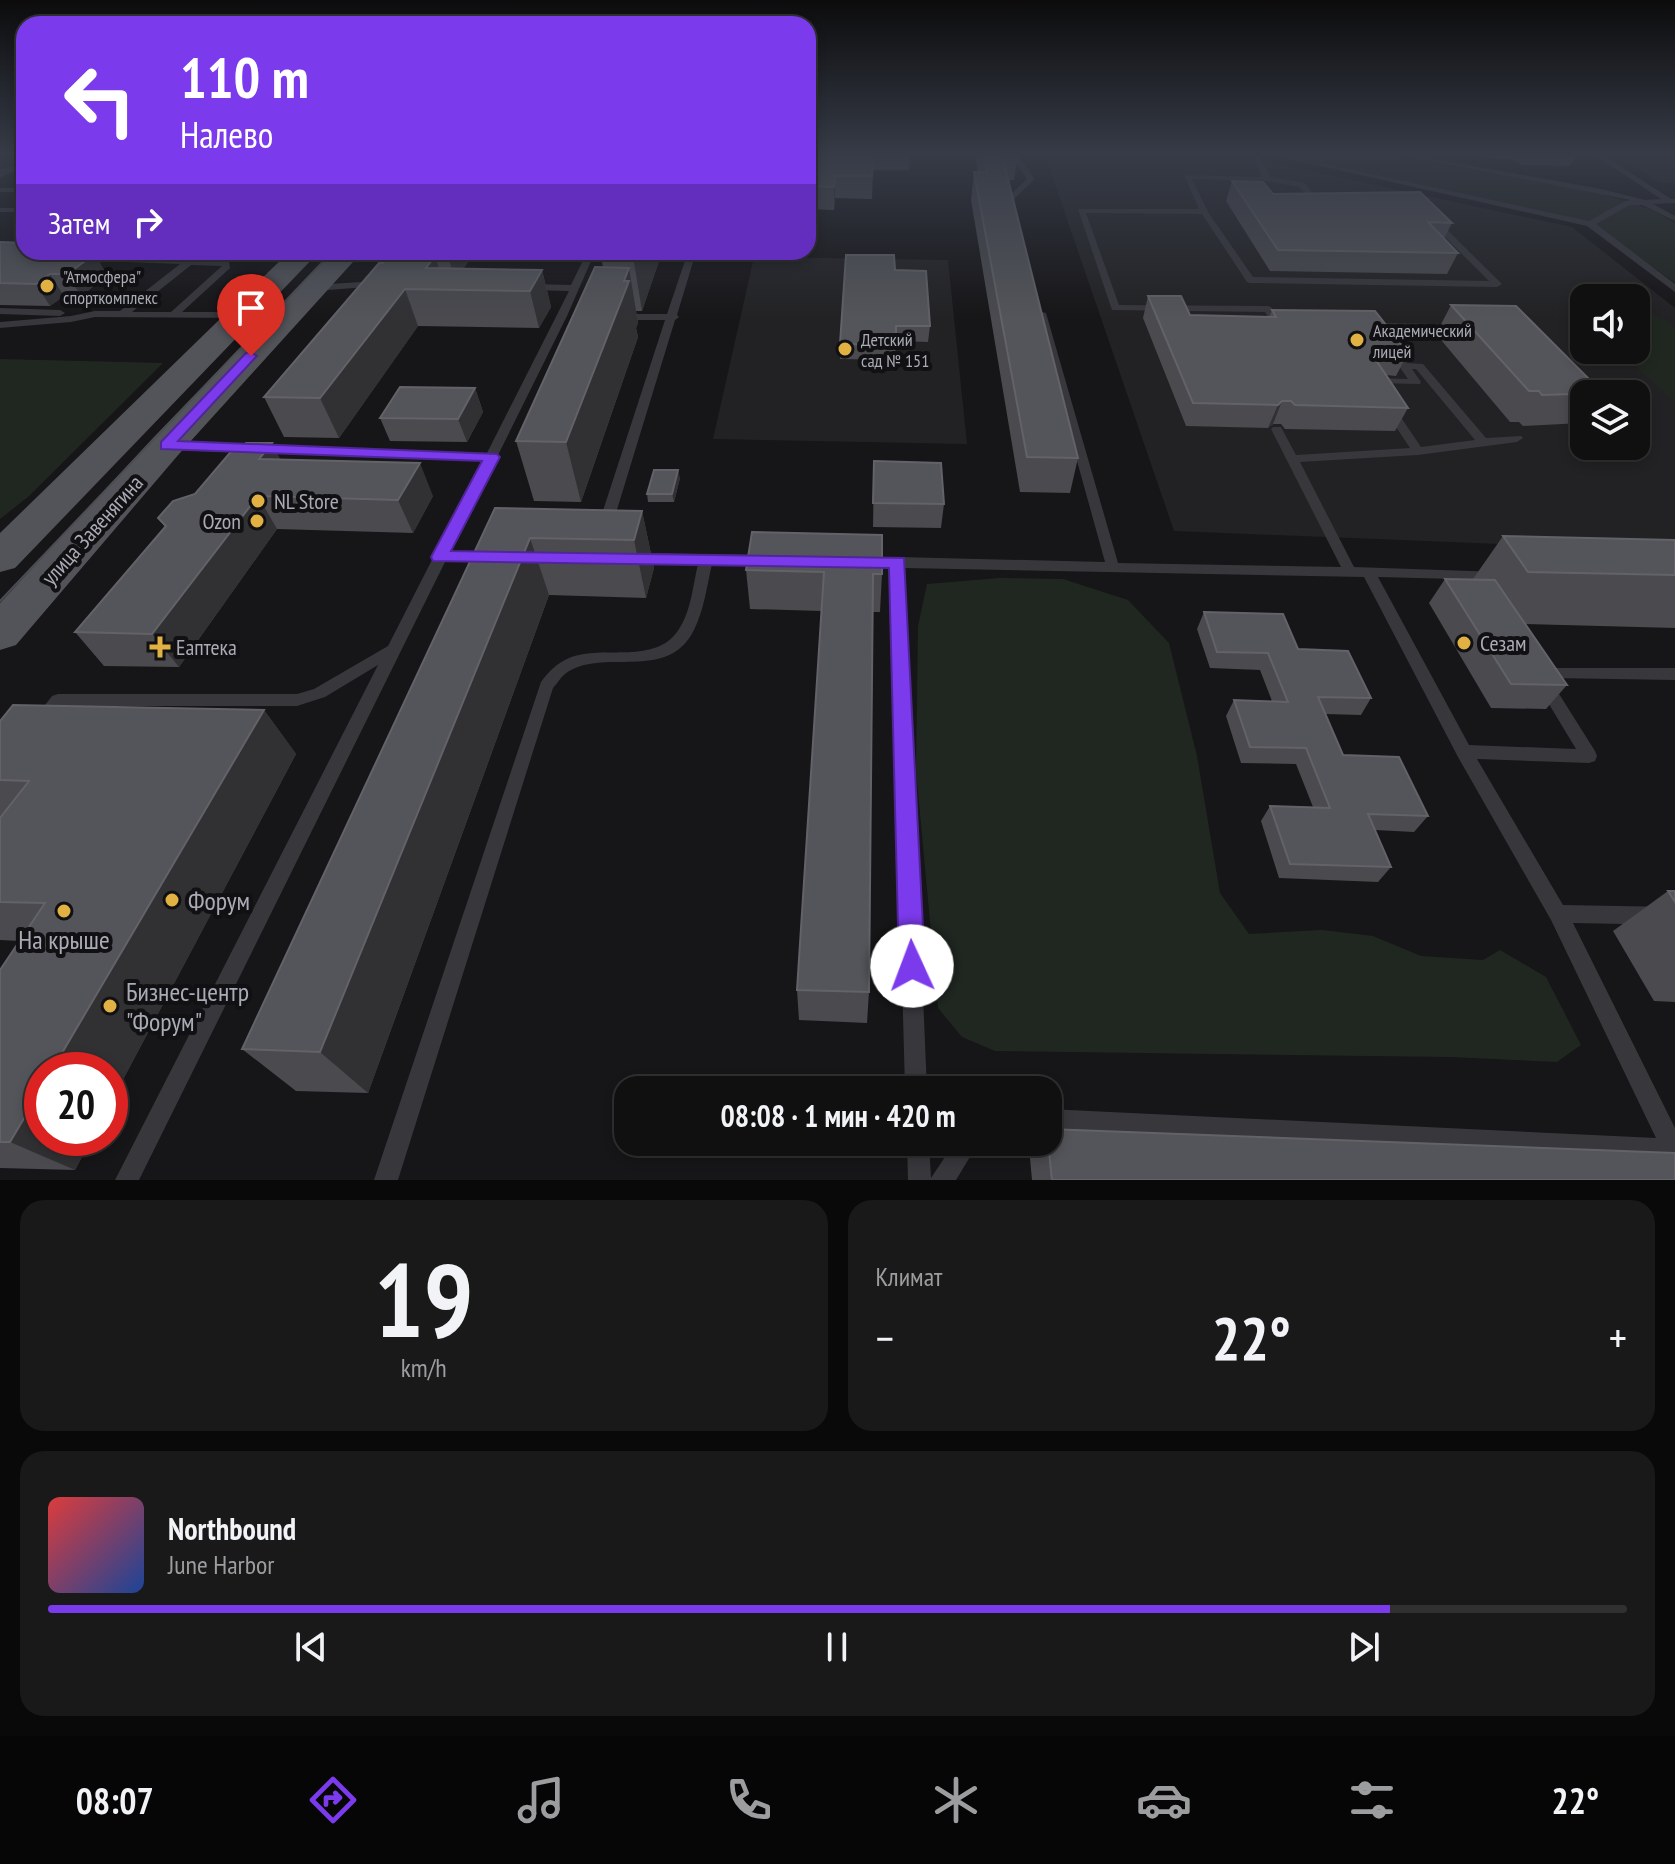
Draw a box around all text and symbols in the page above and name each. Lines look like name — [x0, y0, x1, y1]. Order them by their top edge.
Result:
text: 110 m — [180, 41, 309, 113]
icon: left — [48, 48, 152, 152]
text: Налево — [180, 111, 273, 158]
icon: right — [126, 200, 170, 244]
text: Затем — [48, 203, 110, 242]
place label: "Атмосфера" спорткомплекс — [63, 265, 159, 309]
pin — [217, 274, 285, 356]
marker: "Атмосфера" спорткомплекс — [38, 277, 56, 295]
map controls — [1570, 284, 1650, 460]
button: sound — [1570, 284, 1650, 364]
icon: arrive — [229, 286, 273, 330]
place label: Академический лицей — [1372, 319, 1472, 363]
place label: Детский сад № 151 — [861, 328, 929, 372]
marker: Академический лицей — [1348, 331, 1366, 349]
marker: Детский сад № 151 — [836, 340, 854, 358]
button: layers — [1570, 380, 1650, 460]
street label: улица Завенягина — [35, 469, 149, 591]
place label: NL Store — [274, 487, 339, 515]
marker: NL Store — [249, 492, 267, 510]
place label: Ozon — [202, 507, 241, 535]
marker: Ozon — [248, 512, 266, 530]
place label: Сезам — [1480, 629, 1527, 657]
place label: Еаптека — [176, 633, 237, 661]
marker: Сезам — [1455, 634, 1473, 652]
marker: Еаптека — [151, 638, 169, 656]
place label: Форум — [188, 884, 250, 917]
marker: Форум — [163, 891, 181, 909]
marker: На крыше — [55, 902, 73, 920]
place label: На крыше — [18, 923, 110, 956]
position arrow — [870, 924, 954, 1008]
place label: Бизнес-центр "Форум" — [126, 975, 249, 1038]
marker: Бизнес-центр "Форум" — [101, 997, 119, 1015]
speed limit sign: 20 — [24, 1052, 128, 1156]
text: 08:08 · 1 мин · 420 m — [720, 1096, 956, 1135]
text: 19 — [374, 1231, 473, 1366]
text: Климат — [876, 1260, 942, 1293]
text: 22° — [1212, 1299, 1291, 1377]
text: − — [876, 1309, 894, 1366]
text: + — [1609, 1309, 1627, 1366]
text: km/h — [401, 1351, 447, 1384]
text: Northbound — [168, 1509, 296, 1548]
text: June Harbor — [168, 1548, 274, 1581]
icon: previous — [289, 1625, 333, 1669]
icon: pause — [815, 1625, 859, 1669]
icon: next — [1342, 1625, 1386, 1669]
icon: directions — [305, 1772, 361, 1828]
icon: music — [513, 1772, 569, 1828]
icon: phone — [721, 1772, 777, 1828]
icon: climate — [928, 1772, 984, 1828]
icon: car — [1136, 1772, 1192, 1828]
icon: filters — [1344, 1772, 1400, 1828]
text: 08:07 — [76, 1777, 154, 1824]
text: 22° — [1552, 1777, 1599, 1824]

